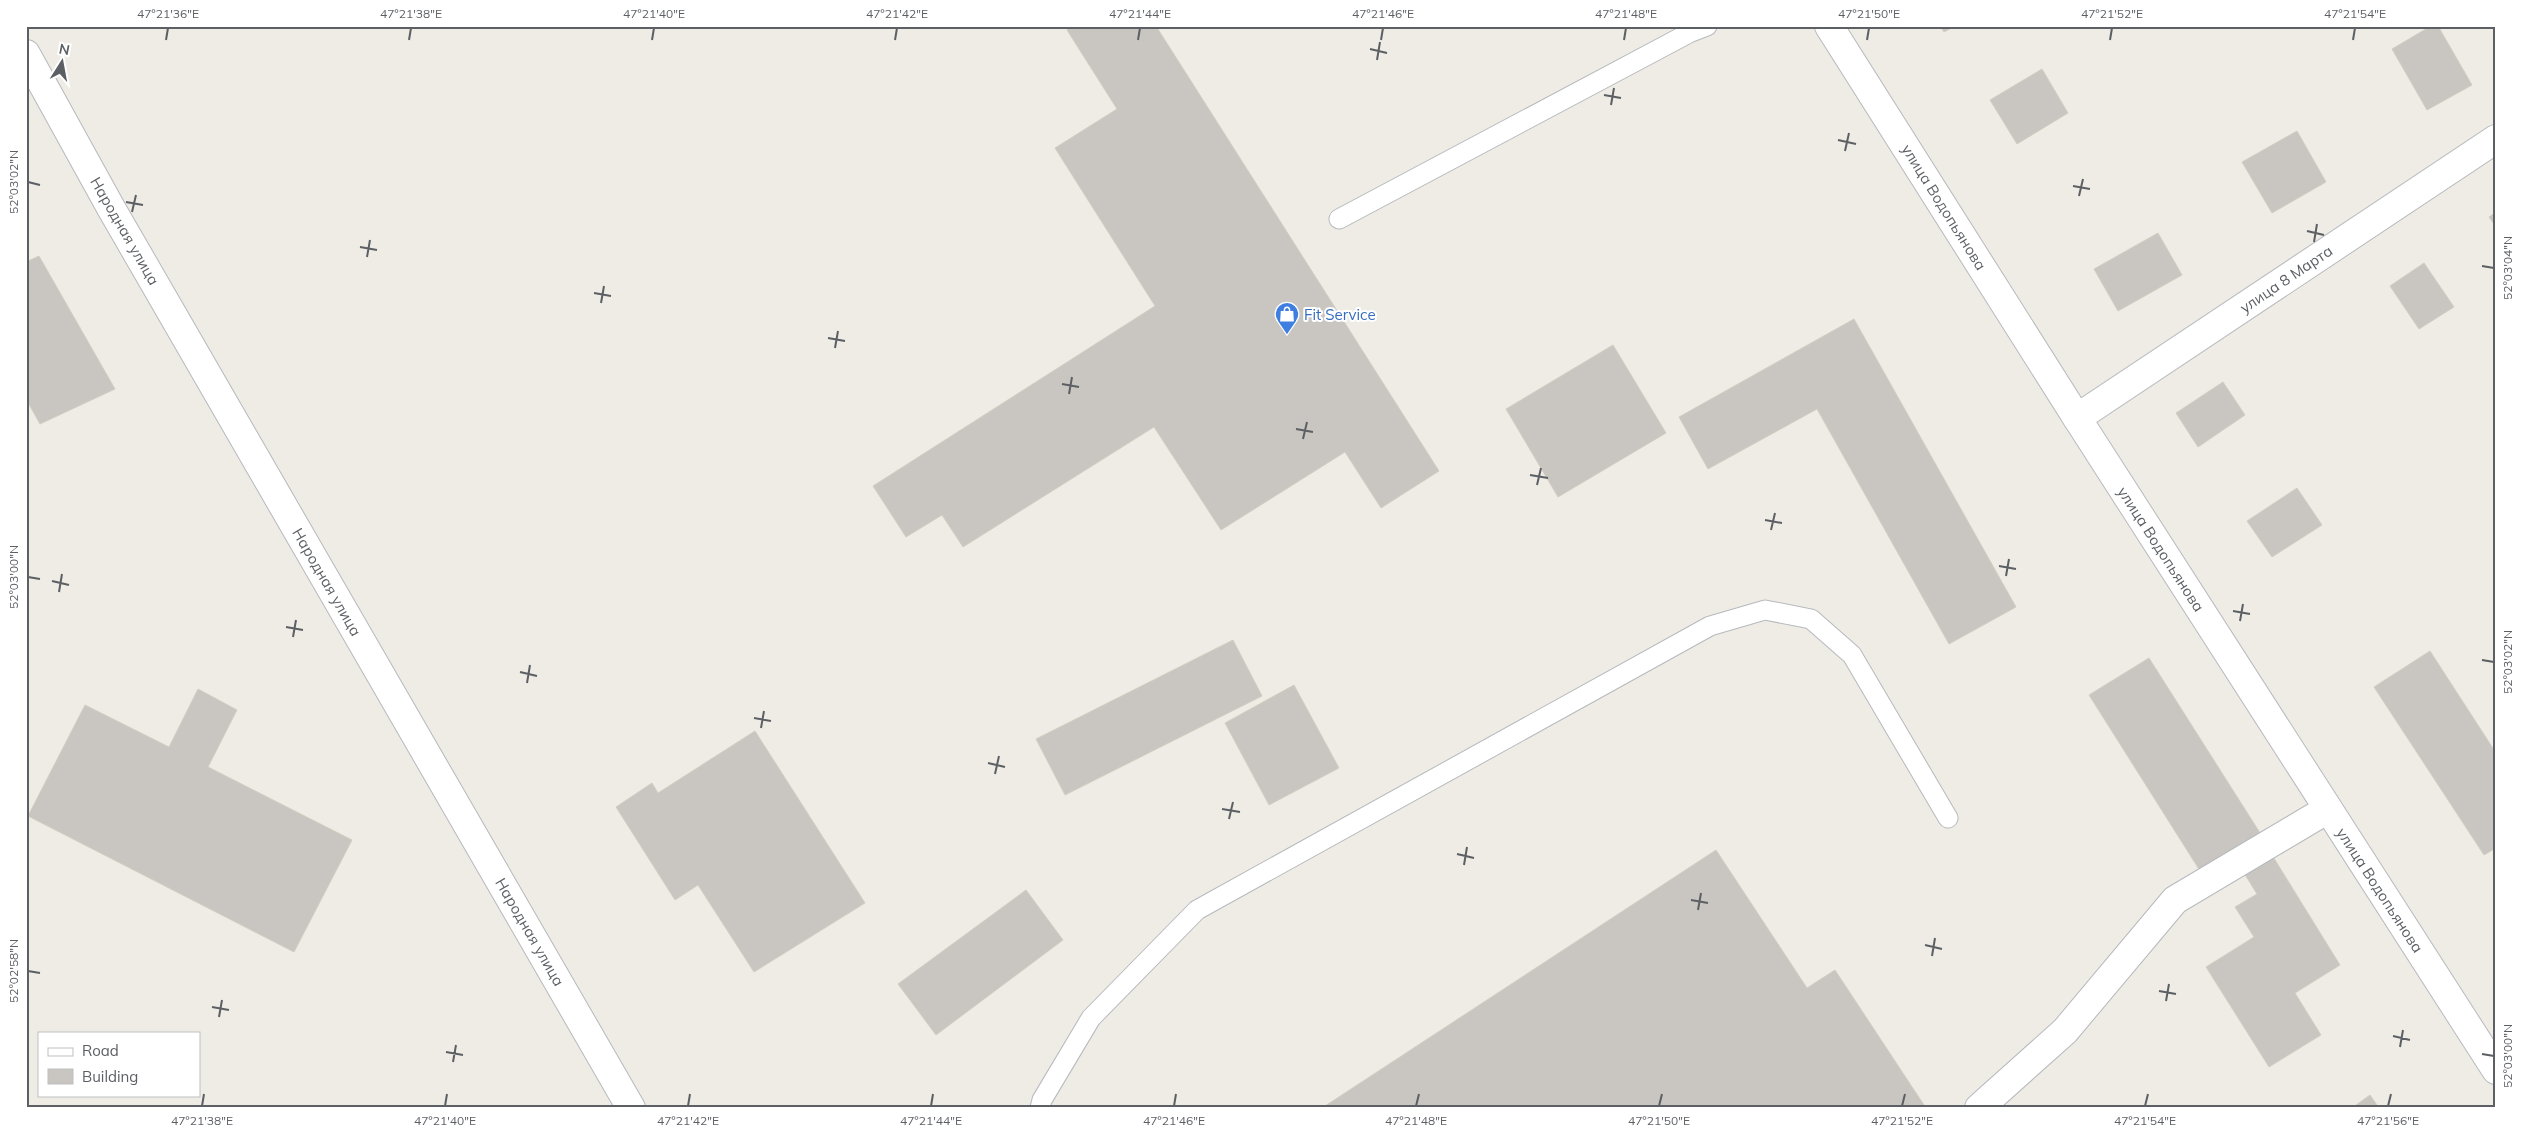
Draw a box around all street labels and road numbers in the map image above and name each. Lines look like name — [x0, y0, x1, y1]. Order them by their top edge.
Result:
street label: улица Водопьянова — [1897, 140, 1991, 274]
street label: Народная улица — [86, 174, 164, 288]
street label: улица 8 Марта — [2236, 241, 2336, 317]
street label: улица Водопьянова — [2114, 483, 2208, 615]
street label: Народная улица — [288, 525, 366, 639]
street label: улица Водопьянова — [2333, 824, 2427, 956]
street label: Народная улица — [491, 875, 569, 989]

